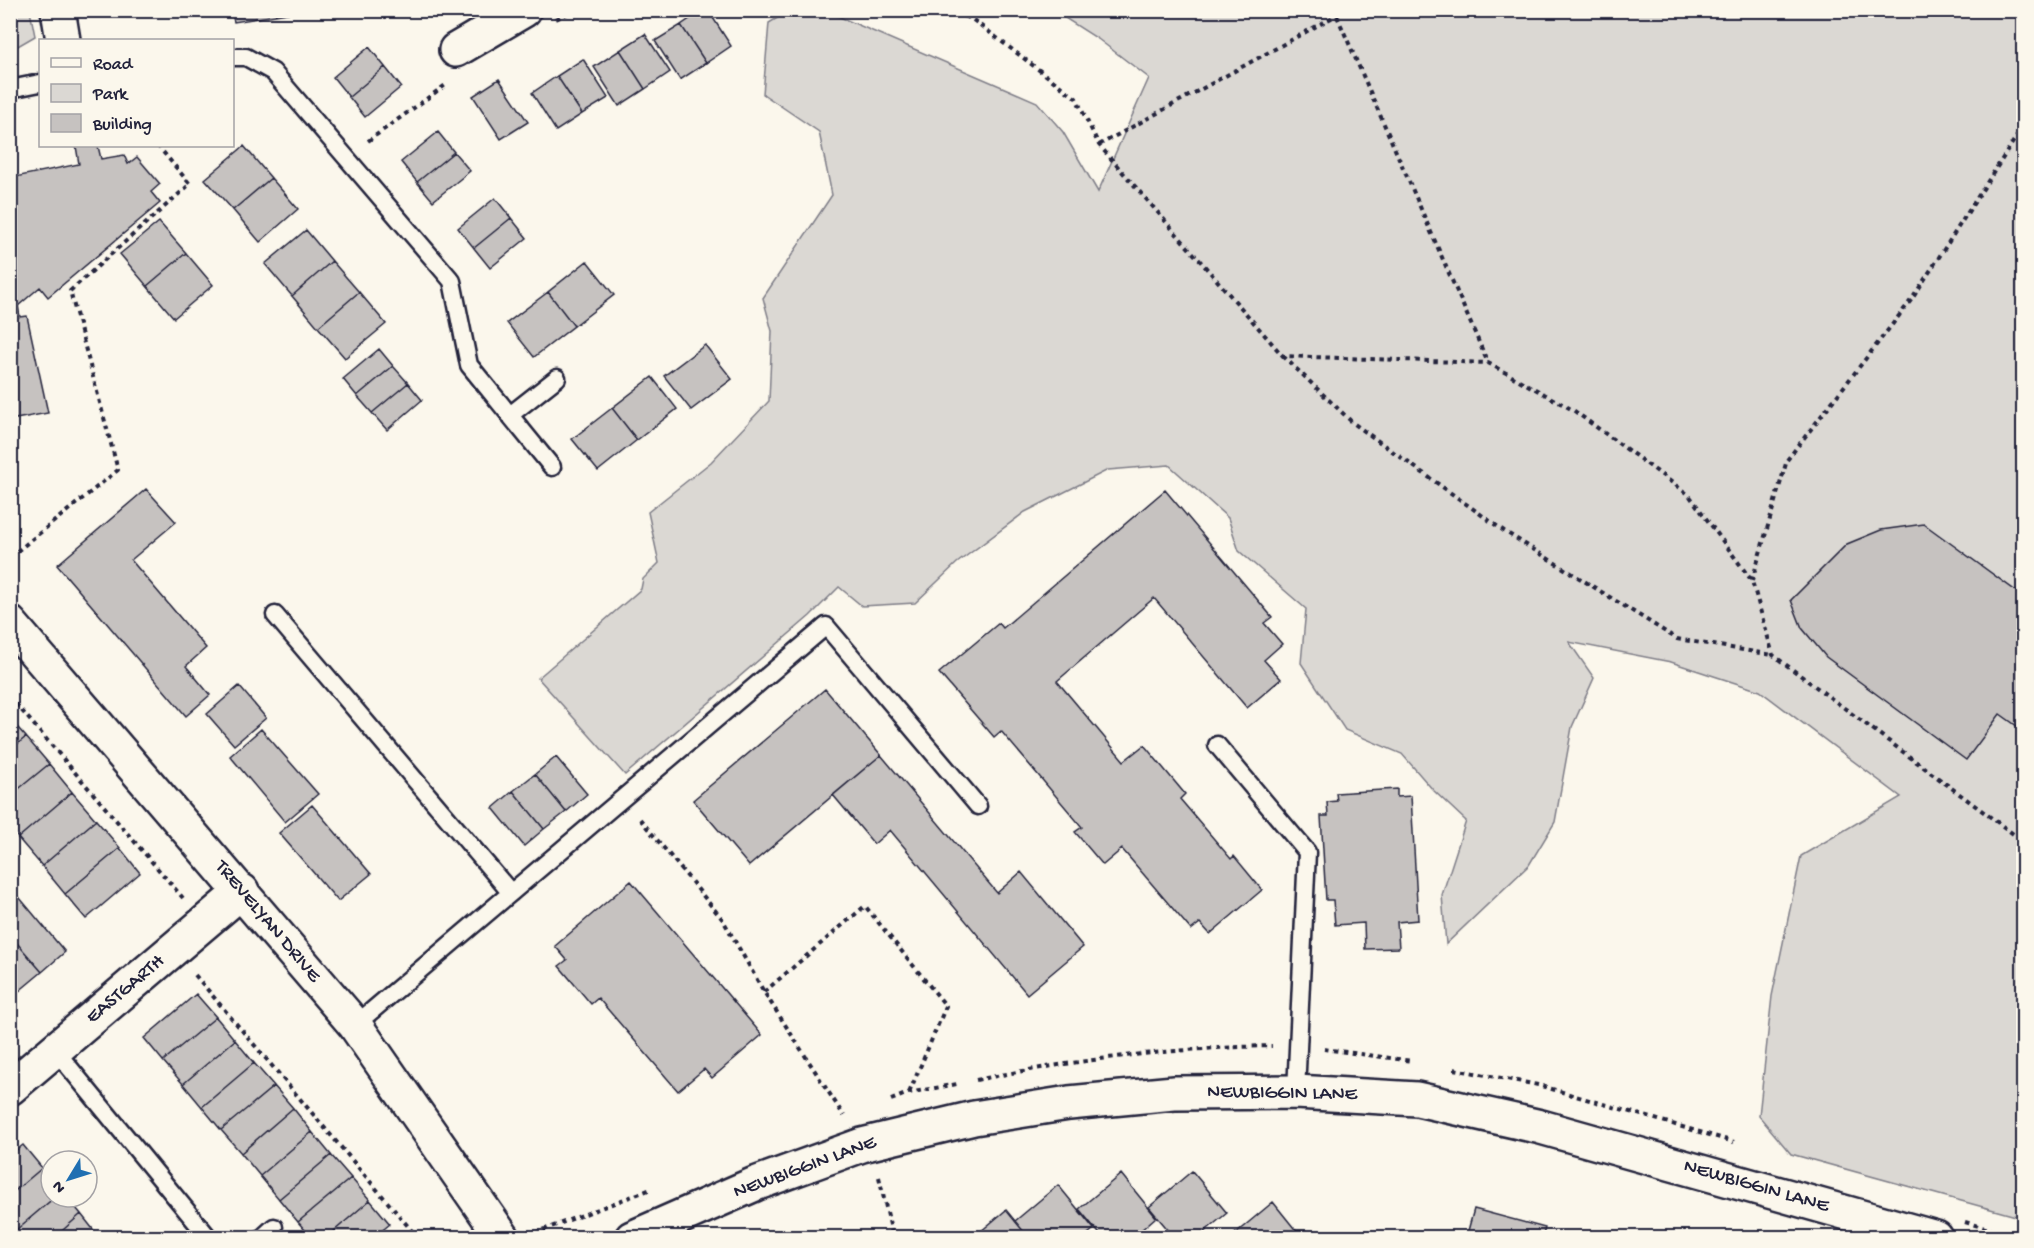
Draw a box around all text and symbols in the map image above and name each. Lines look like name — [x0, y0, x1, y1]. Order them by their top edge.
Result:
legend — [39, 39, 234, 147]
text: Road — [93, 55, 134, 76]
text: Park — [92, 85, 129, 106]
text: Building — [92, 115, 152, 136]
street label: TREVELYAN DRIVE — [209, 855, 326, 989]
street label: EASTGARTH — [82, 950, 170, 1029]
street label: NEWBIGGIN LANE — [1207, 1081, 1359, 1107]
street label: NEWBIGGIN LANE — [731, 1131, 881, 1204]
north arrow — [39, 1149, 99, 1209]
street label: NEWBIGGIN LANE — [1681, 1155, 1833, 1219]
text: N — [49, 1176, 71, 1196]

